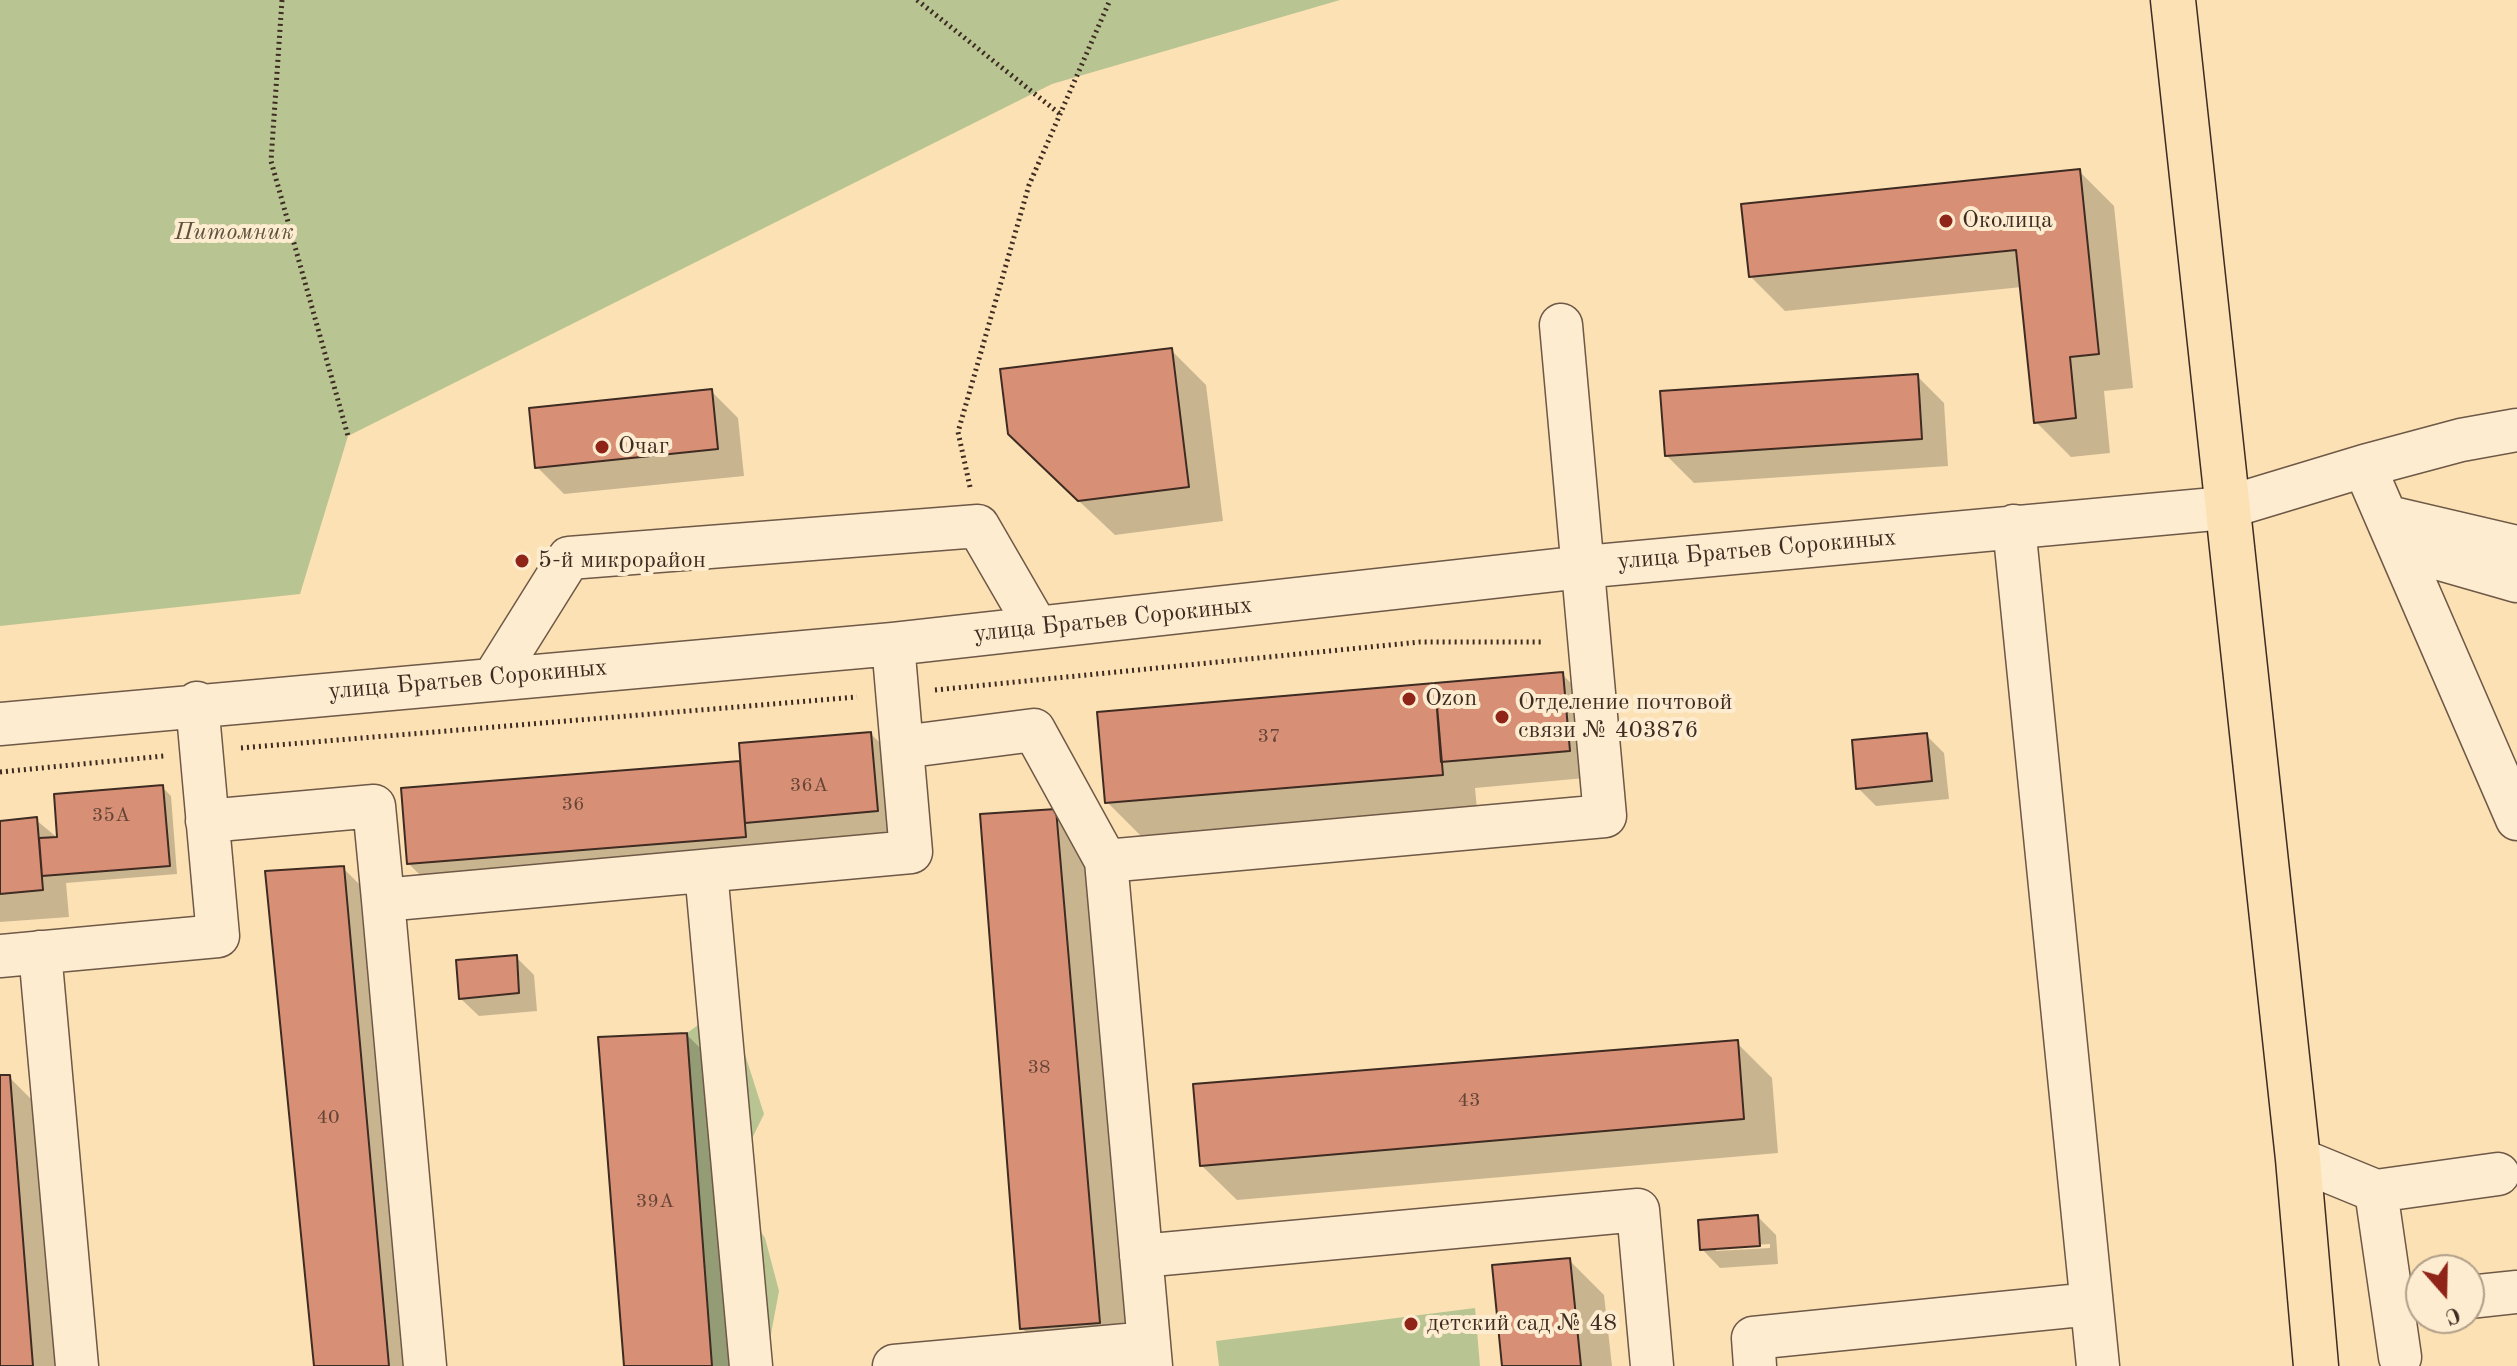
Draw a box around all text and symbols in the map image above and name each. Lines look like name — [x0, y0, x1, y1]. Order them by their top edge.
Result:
place label: Околица — [1962, 207, 2053, 235]
marker: Околица — [1937, 212, 1955, 230]
park label: Питомник — [174, 219, 294, 247]
place label: Очаг — [618, 433, 669, 461]
marker: Очаг — [593, 438, 611, 456]
street label: улица Братьев Сорокиных — [1616, 523, 1898, 577]
place label: 5-й микрорайон — [538, 547, 706, 575]
marker: 5-й микрорайон — [513, 552, 531, 570]
street label: улица Братьев Сорокиных — [972, 591, 1254, 649]
street label: улица Братьев Сорокиных — [327, 653, 609, 707]
place label: Ozon — [1425, 685, 1477, 713]
place label: Отделение почтовой связи № 403876 — [1518, 689, 1733, 745]
marker: Ozon — [1400, 690, 1418, 708]
marker: Отделение почтовой связи № 403876 — [1493, 708, 1511, 726]
house number: 37 — [1257, 725, 1281, 749]
house number: 36А — [790, 774, 828, 798]
house number: 36 — [561, 793, 585, 817]
house number: 35А — [92, 804, 130, 828]
house number: 38 — [1027, 1056, 1051, 1080]
house number: 43 — [1457, 1089, 1481, 1113]
house number: 40 — [316, 1106, 340, 1130]
house number: 39А — [636, 1190, 674, 1214]
north arrow — [2405, 1254, 2485, 1334]
text: С — [2442, 1302, 2463, 1327]
place label: детский сад № 48 — [1427, 1310, 1617, 1338]
marker: детский сад № 48 — [1402, 1315, 1420, 1333]

